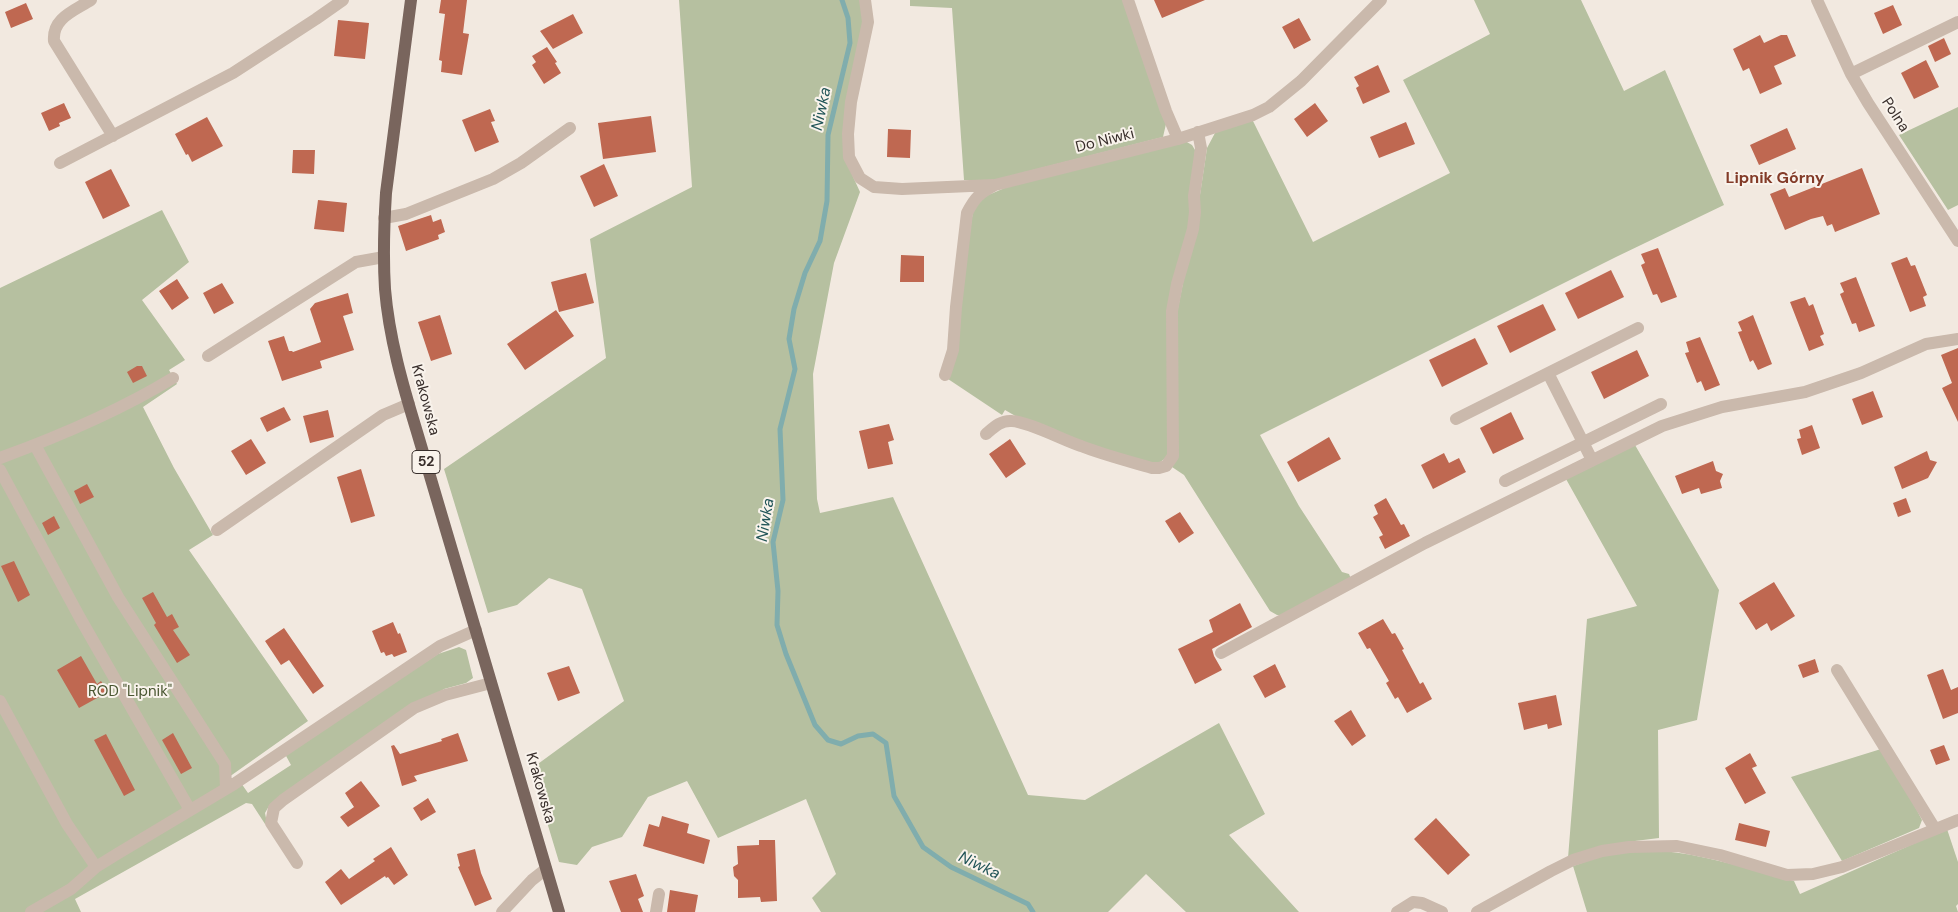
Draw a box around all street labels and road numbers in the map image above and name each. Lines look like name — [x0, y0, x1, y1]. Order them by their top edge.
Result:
street label: Polna — [1877, 94, 1913, 136]
street label: Do Niwki — [1074, 125, 1136, 157]
street label: Krakowska — [407, 363, 443, 437]
road number: 52 — [412, 451, 440, 474]
street label: Krakowska — [521, 751, 559, 825]

